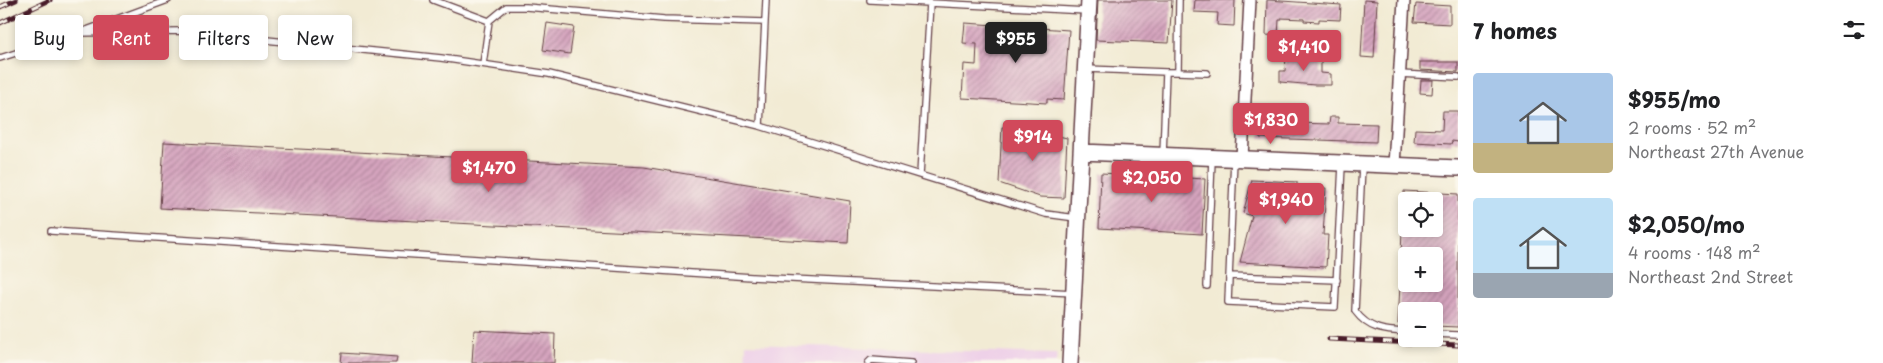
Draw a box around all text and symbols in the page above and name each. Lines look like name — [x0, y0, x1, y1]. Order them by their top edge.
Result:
text: 7 homes — [1473, 14, 1557, 46]
chip: Buy — [15, 15, 83, 60]
chip: Rent — [93, 15, 169, 60]
chip: Filters — [179, 15, 268, 60]
chip: New — [278, 15, 352, 60]
icon: filters — [1840, 16, 1868, 44]
pin: $955 — [986, 22, 1046, 64]
text: $955 — [996, 26, 1036, 50]
pin: $1,410 — [1263, 30, 1345, 72]
text: $1,410 — [1278, 34, 1330, 58]
text: $955/mo — [1628, 83, 1720, 115]
icon: home — [1513, 93, 1573, 153]
pin: $1,830 — [1230, 102, 1312, 145]
text: $1,830 — [1244, 107, 1298, 131]
text: 2 rooms · 52 m² — [1628, 115, 1756, 139]
pin: $914 — [1003, 120, 1063, 162]
text: $914 — [1014, 124, 1052, 148]
text: Northeast 27th Avenue — [1628, 139, 1804, 163]
pin: $1,470 — [448, 150, 530, 193]
text: $1,470 — [462, 155, 516, 179]
pin: $2,050 — [1111, 160, 1193, 203]
text: $2,050 — [1123, 165, 1181, 189]
pin: $1,940 — [1245, 182, 1327, 225]
text: $1,940 — [1259, 187, 1313, 211]
map controls — [1398, 192, 1443, 347]
button: locate — [1398, 192, 1443, 237]
text: $2,050/mo — [1628, 208, 1745, 240]
icon: home — [1513, 218, 1573, 278]
text: 4 rooms · 148 m² — [1628, 240, 1761, 264]
button: + — [1398, 247, 1443, 292]
text: Northeast 2nd Street — [1628, 264, 1793, 288]
button: − — [1398, 302, 1443, 347]

